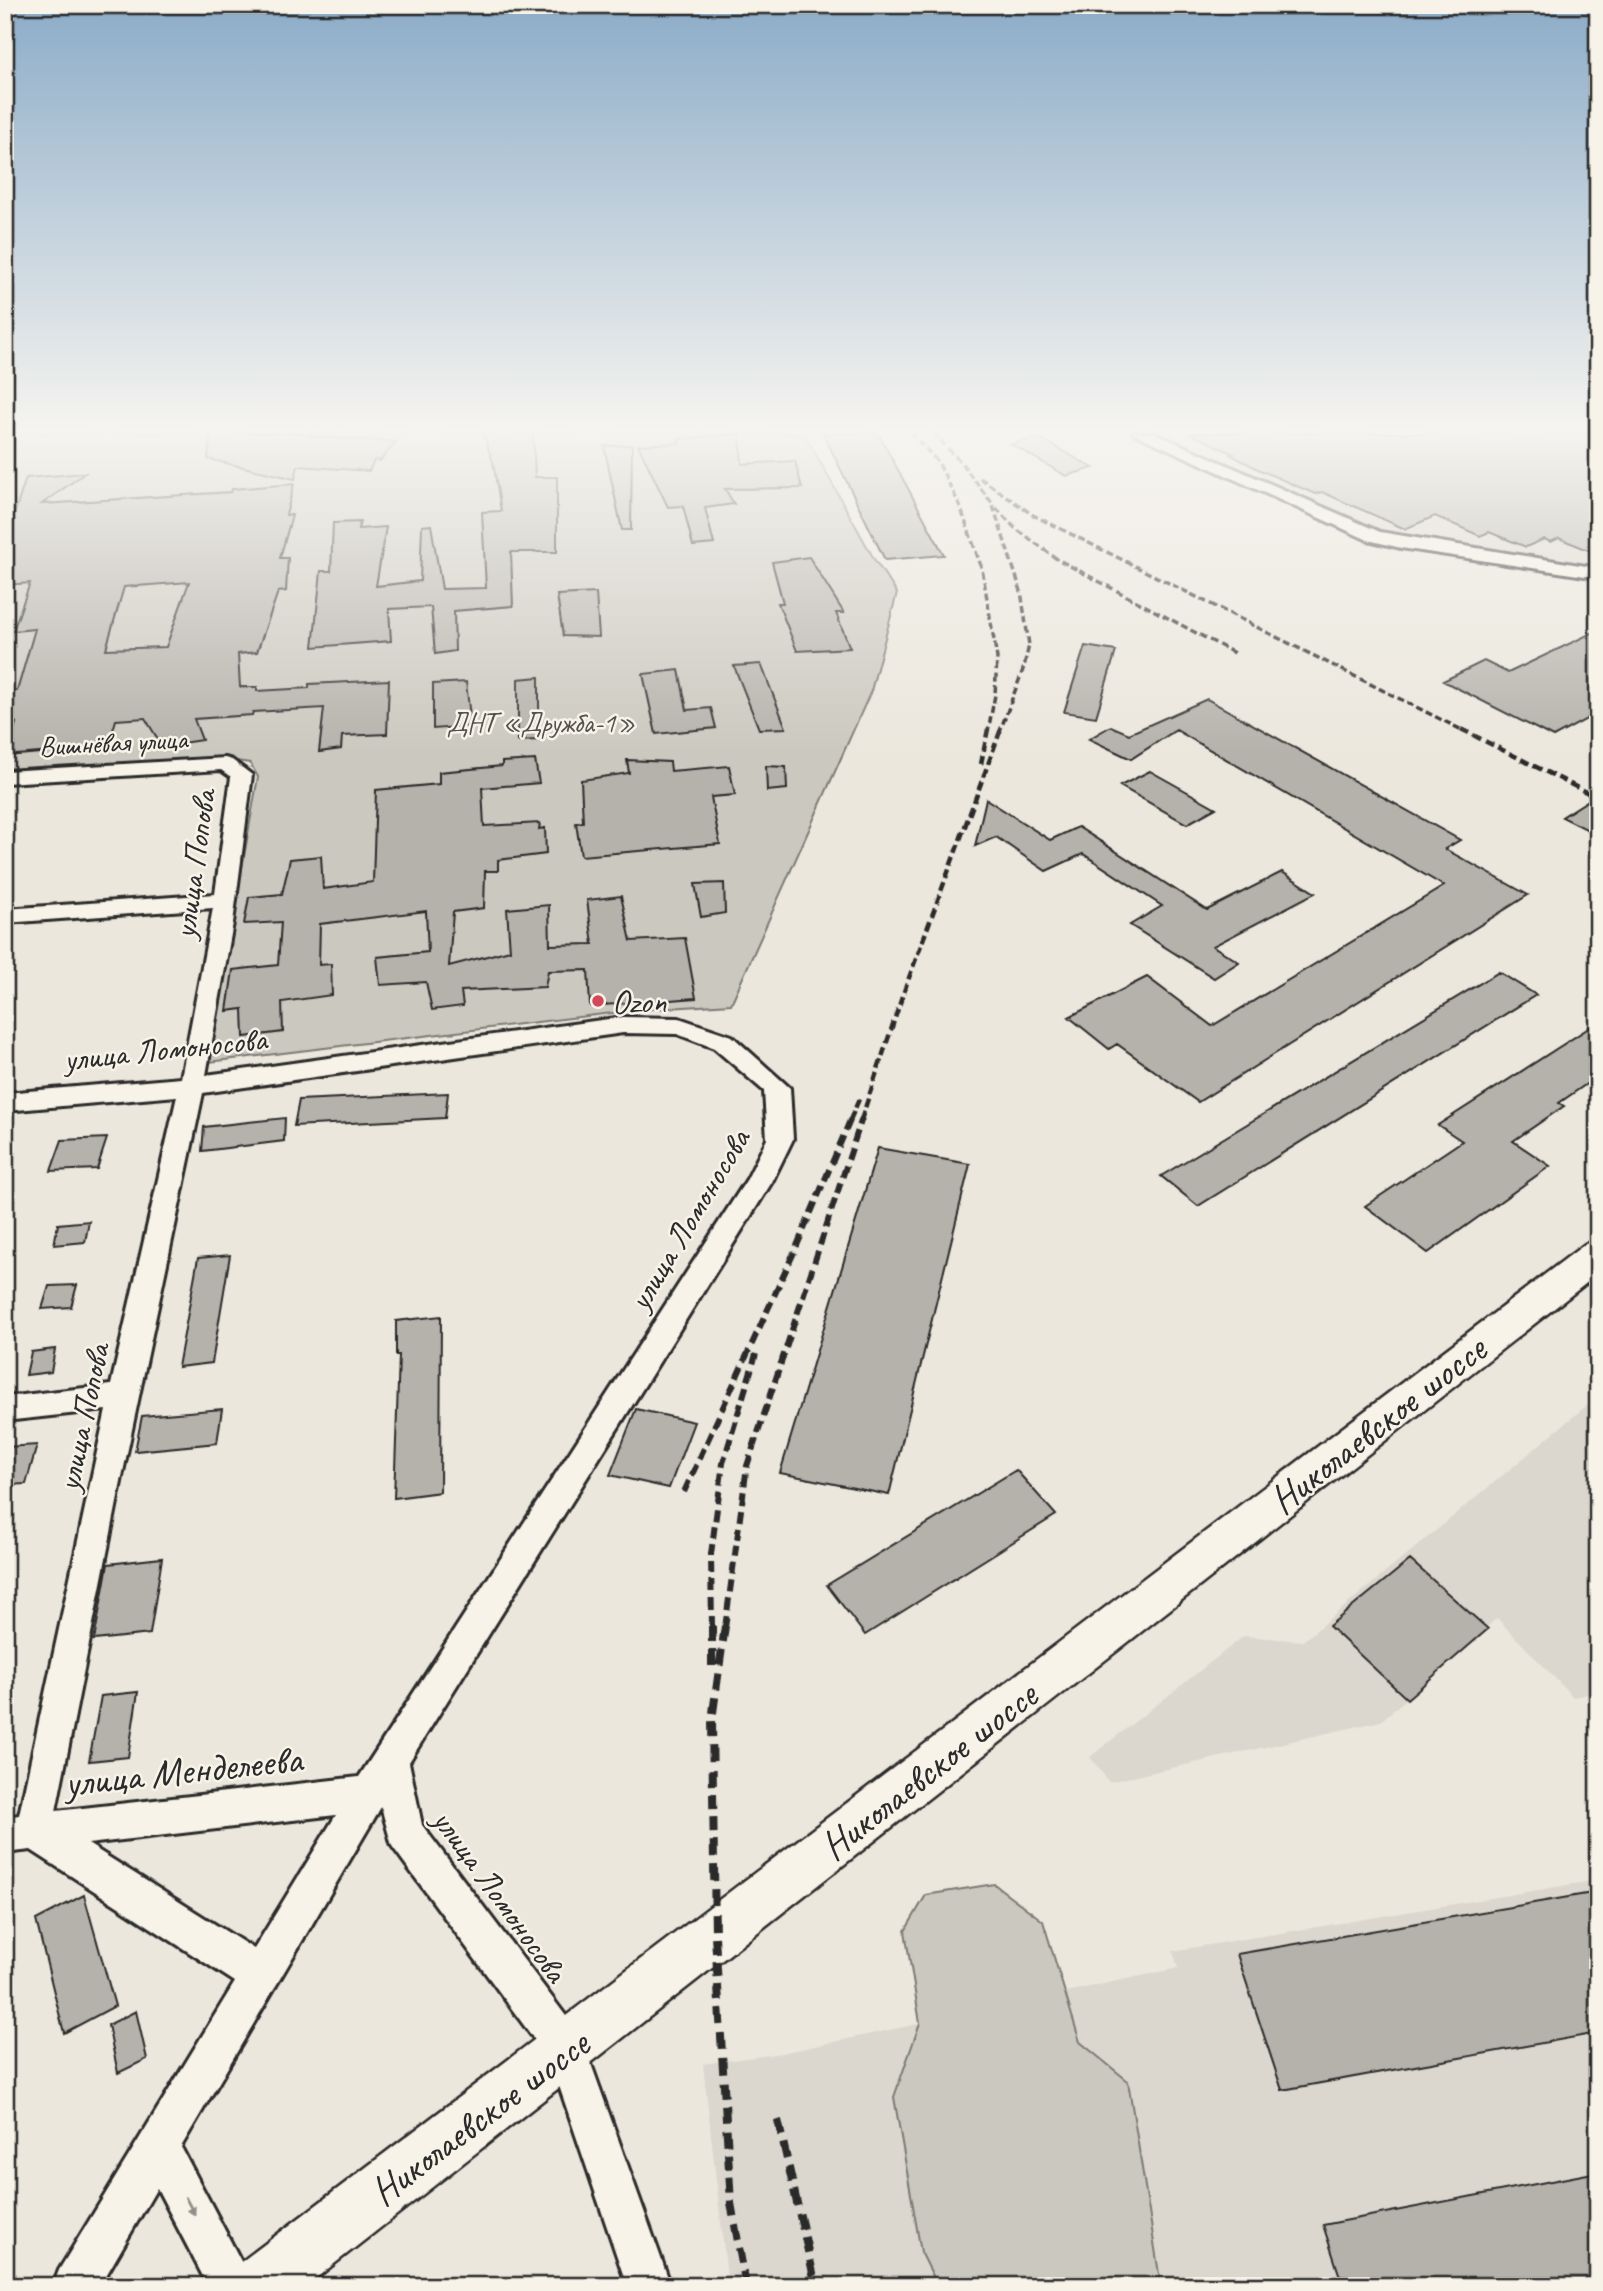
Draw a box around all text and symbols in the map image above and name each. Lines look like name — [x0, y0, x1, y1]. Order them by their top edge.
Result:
park label: ДНТ «Дружба-1» — [447, 705, 635, 740]
street label: Вишнёвая улица — [38, 721, 190, 764]
street label: улица Попова — [163, 785, 226, 943]
place label: Ozon — [612, 981, 666, 1023]
marker: Ozon — [590, 993, 606, 1009]
street label: улица Ломоносова — [60, 1017, 270, 1081]
street label: улица Ломоносова — [617, 1120, 760, 1319]
street label: Николаевское шоссе — [1259, 1323, 1498, 1525]
street label: улица Попова — [46, 1337, 120, 1497]
street label: Николаевское шоссе — [810, 1669, 1049, 1871]
street label: улица Менделеева — [60, 1733, 307, 1809]
street label: улица Ломоносова — [422, 1799, 578, 1992]
street label: Николаевское шоссе — [360, 2017, 602, 2216]
one-way arrow — [184, 2197, 196, 2216]

